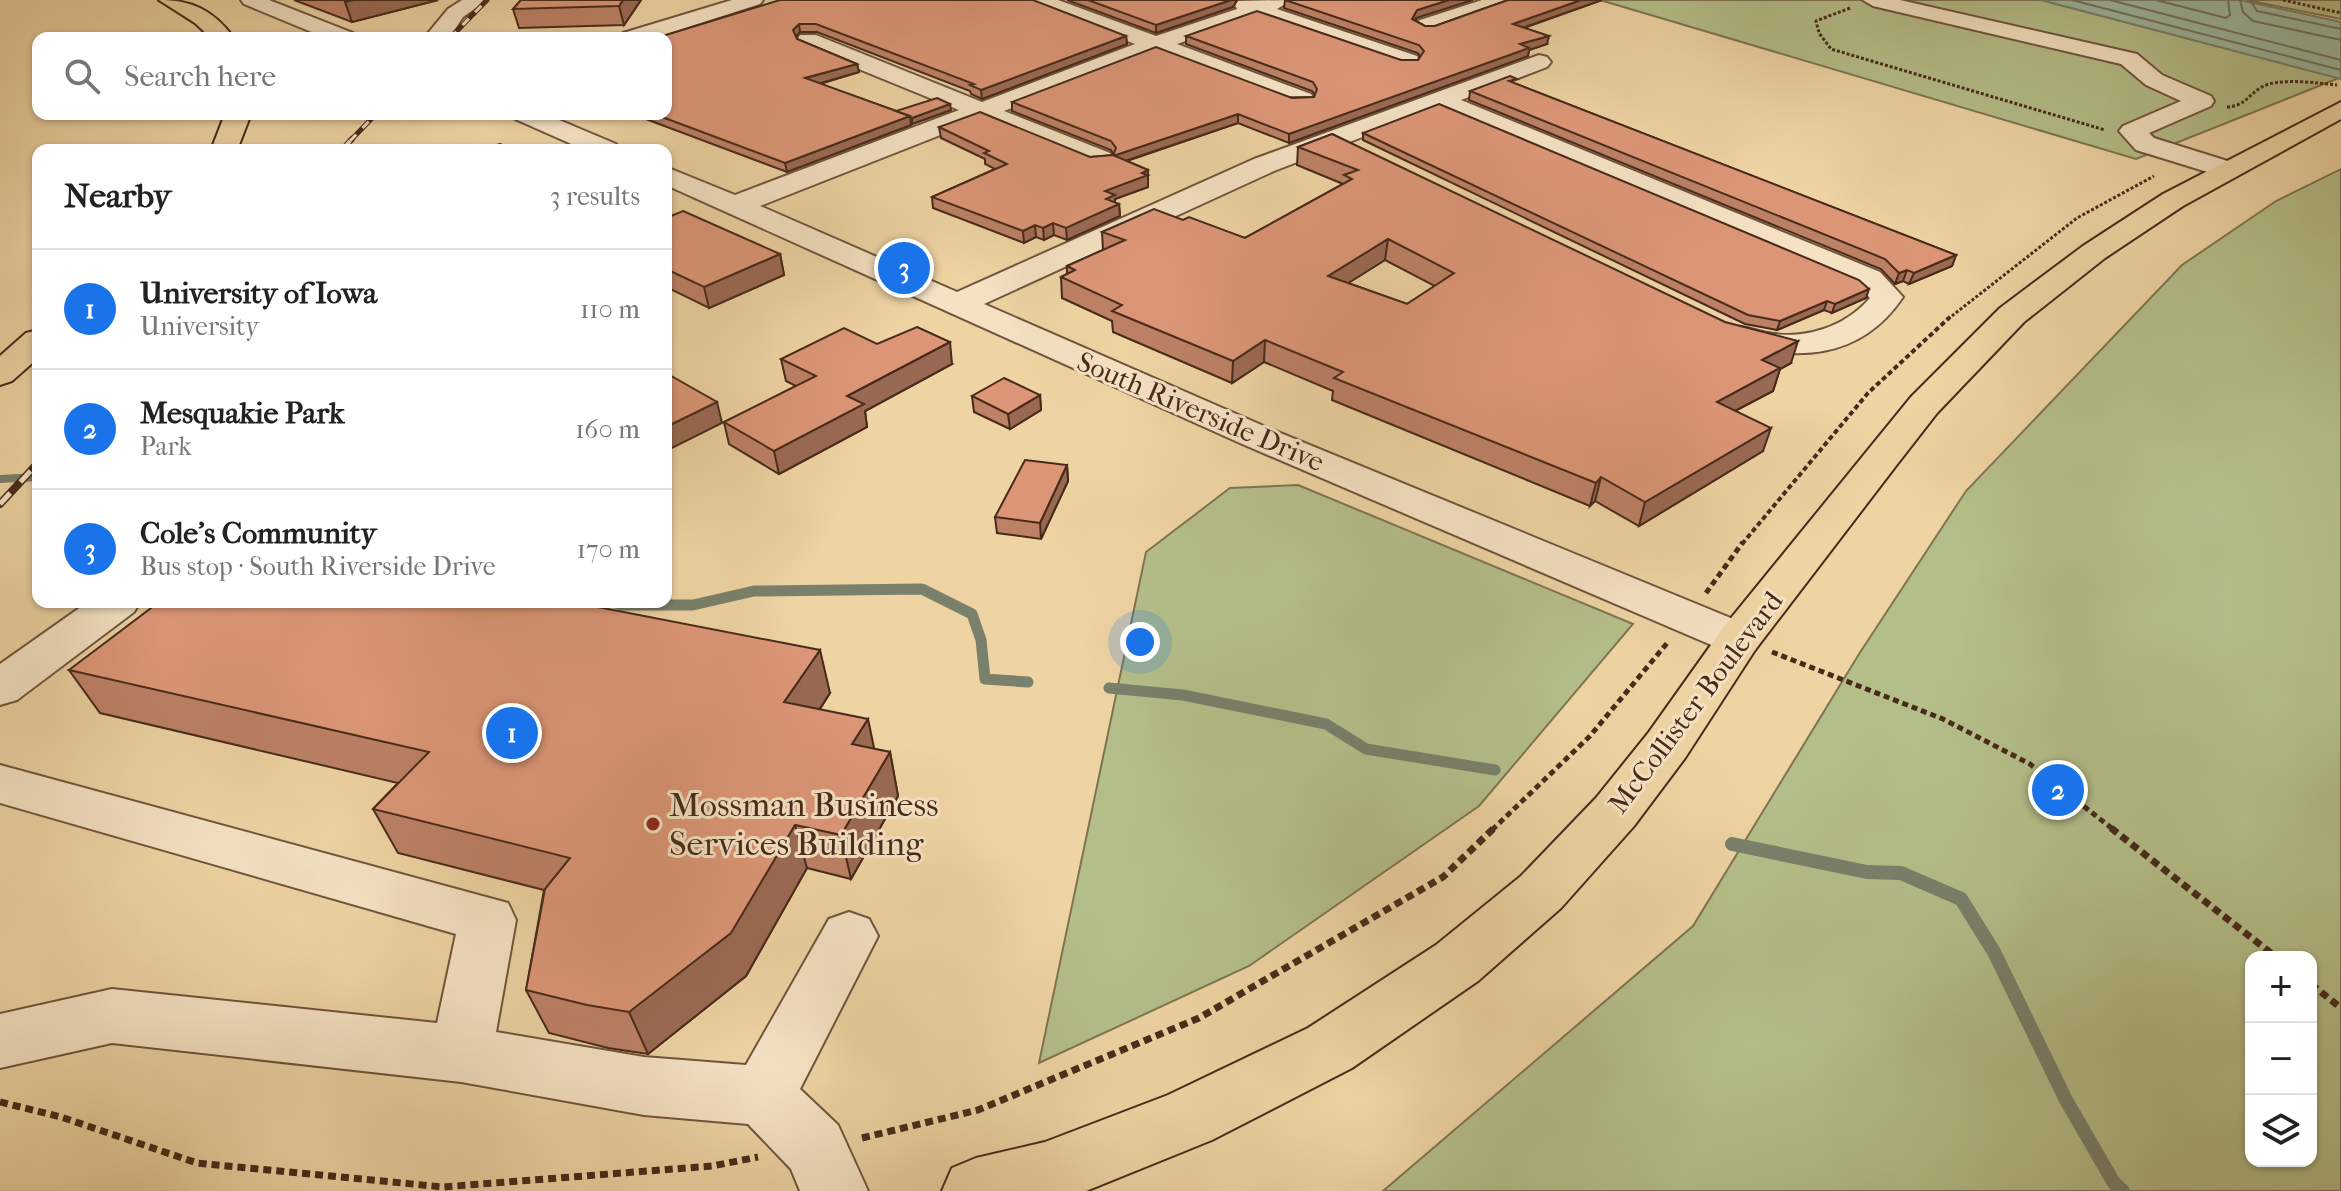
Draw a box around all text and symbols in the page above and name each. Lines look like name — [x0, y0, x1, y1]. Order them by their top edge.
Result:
search box — [32, 32, 672, 120]
icon: search — [60, 54, 104, 98]
text: Search here — [124, 59, 276, 94]
text: Nearby — [64, 176, 171, 216]
text: 3 results — [550, 181, 640, 212]
pin: 3 — [878, 238, 930, 298]
text: University of Iowa — [140, 276, 377, 311]
text: 1 — [85, 294, 95, 325]
text: 110 m — [580, 294, 640, 325]
text: University — [140, 311, 259, 342]
street label: South Riverside Drive — [1072, 344, 1329, 478]
text: Mesquakie Park — [140, 396, 344, 431]
text: 2 — [83, 414, 97, 445]
text: 160 m — [575, 414, 640, 445]
text: Park — [140, 431, 192, 462]
text: Cole's Community — [140, 516, 376, 551]
text: 3 — [85, 534, 95, 565]
text: 170 m — [577, 534, 640, 565]
text: Bus stop · South Riverside Drive — [140, 551, 496, 582]
street label: McCollister Boulevard — [1601, 584, 1790, 820]
your location — [1120, 622, 1160, 662]
pin: 1 — [486, 703, 538, 763]
pin: 2 — [2032, 760, 2084, 820]
place label: Mossman Business Services Building — [669, 785, 939, 864]
marker: Mossman Business Services Building — [644, 815, 662, 833]
map controls — [2245, 951, 2317, 1167]
button: + — [2245, 951, 2317, 1023]
button: − — [2245, 1023, 2317, 1095]
button: layers — [2245, 1095, 2317, 1167]

